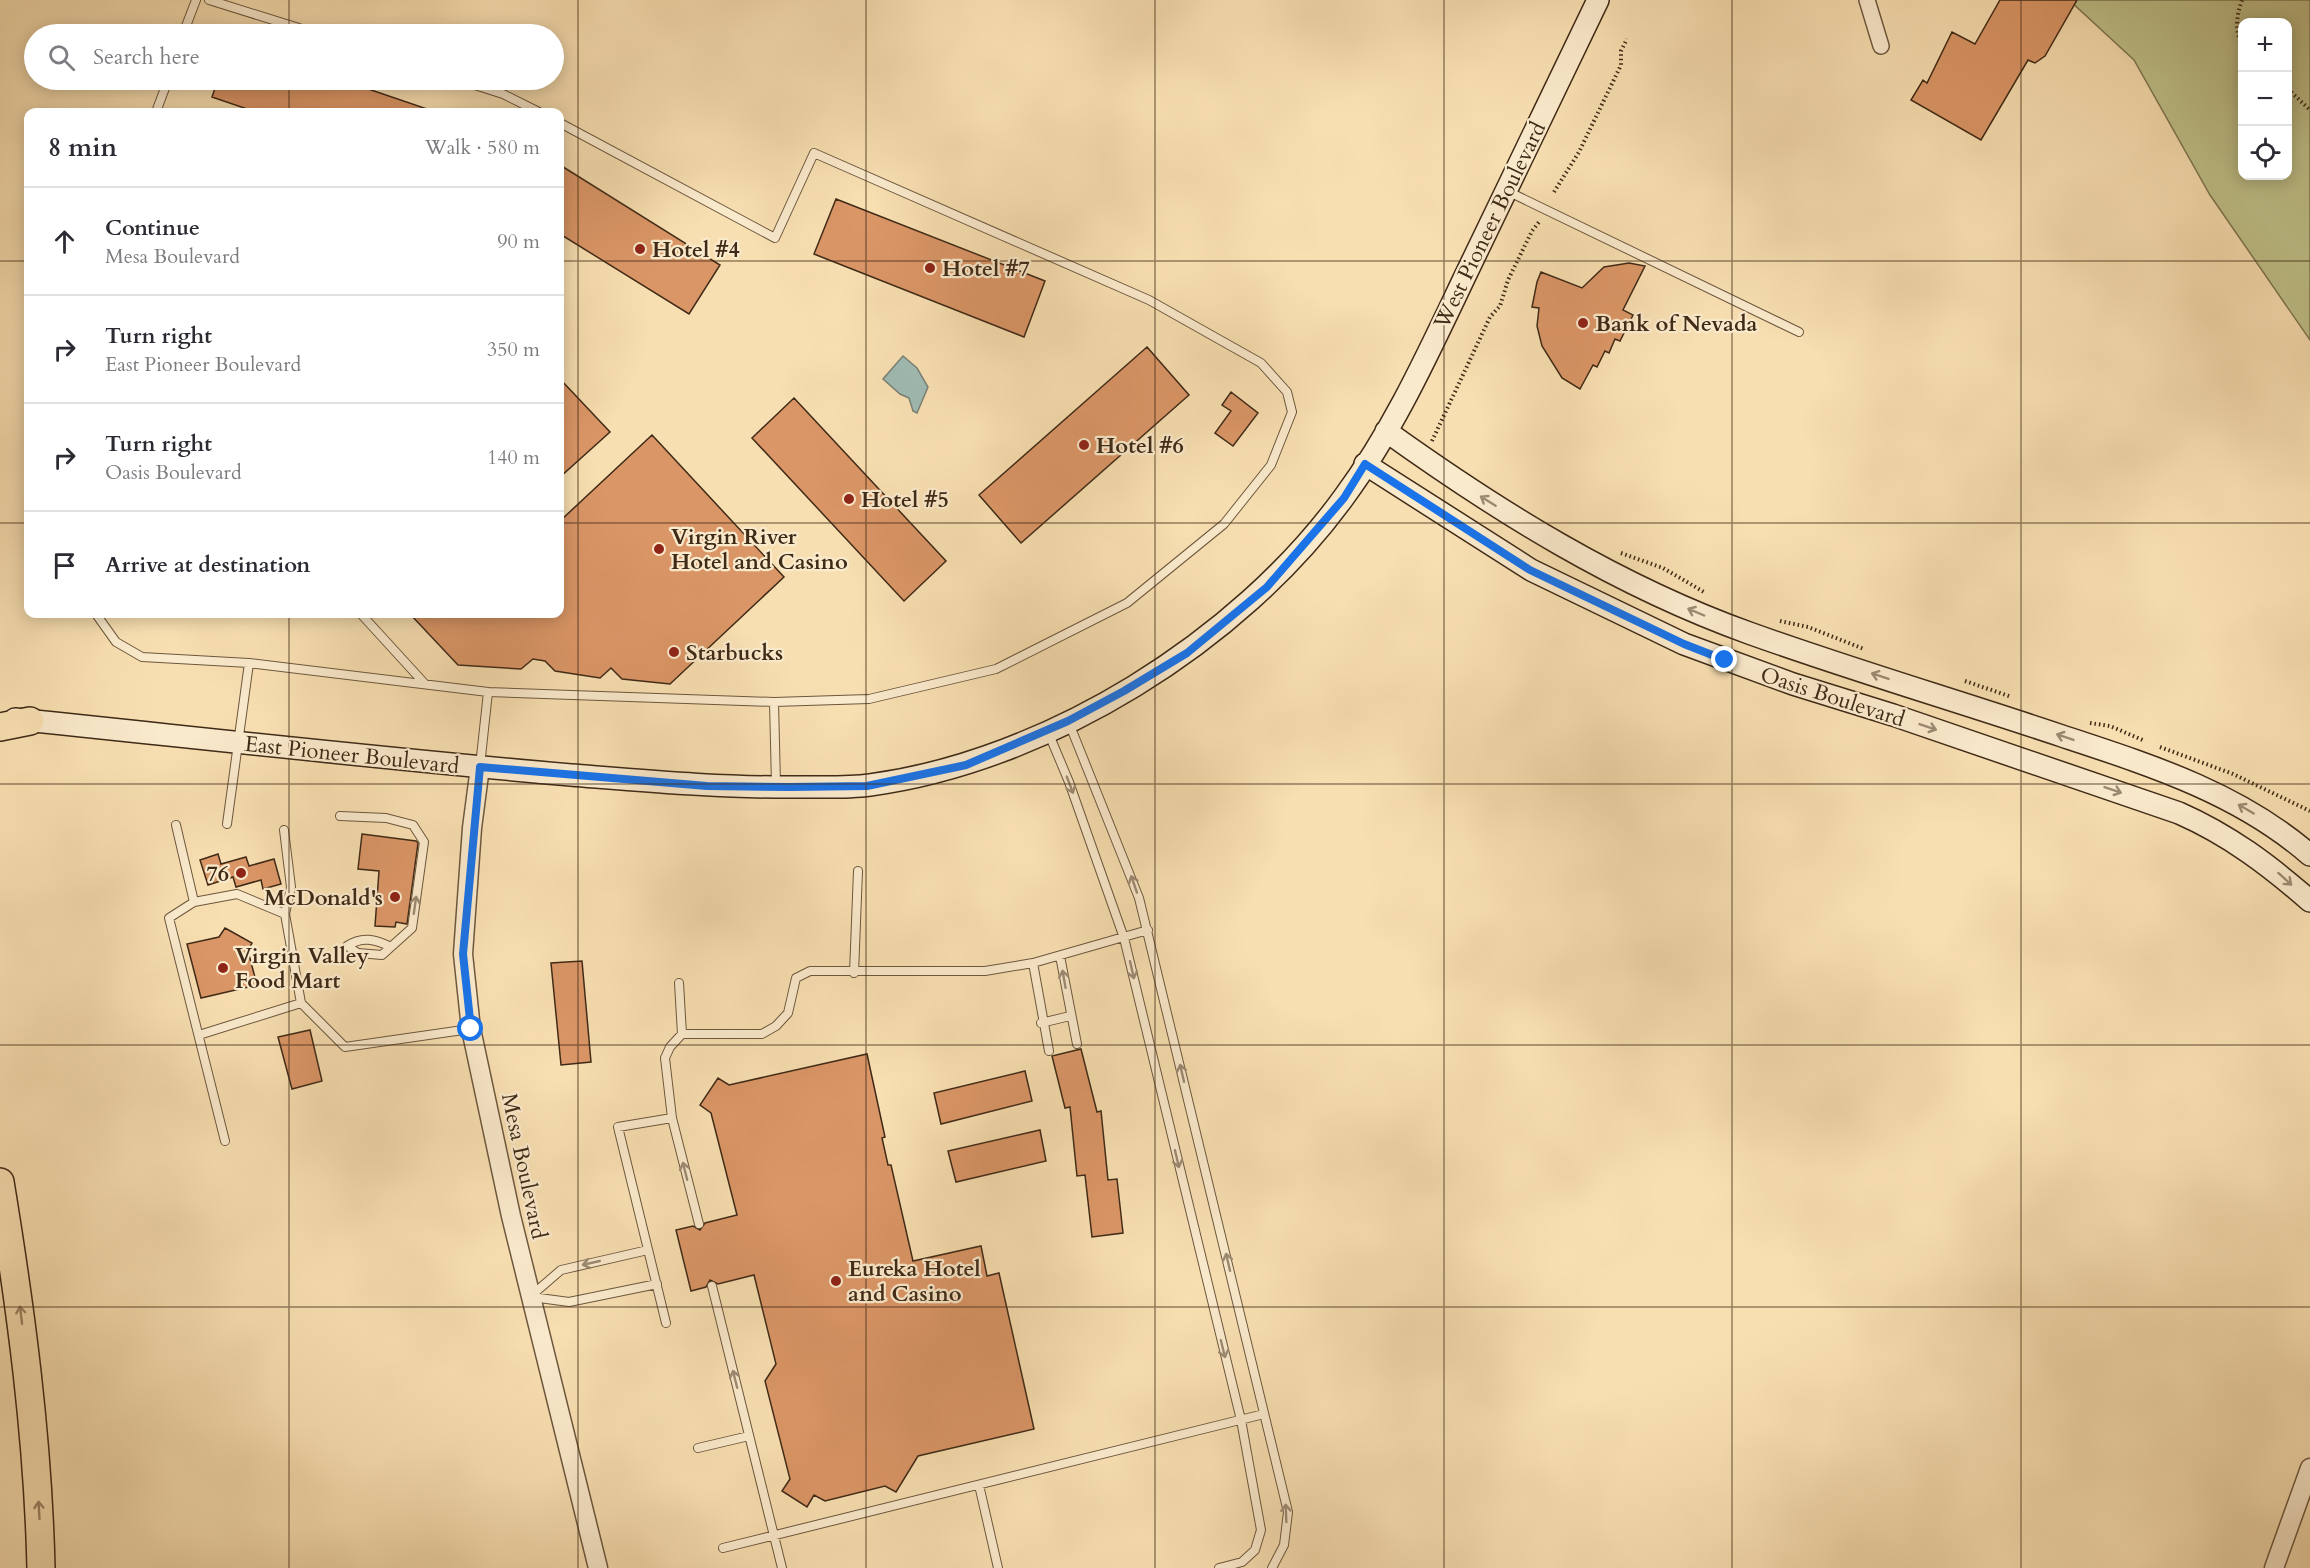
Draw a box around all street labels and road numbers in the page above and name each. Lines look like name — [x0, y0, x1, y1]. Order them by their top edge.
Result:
street label: West Pioneer Boulevard — [1426, 117, 1553, 335]
street label: Oasis Boulevard — [1757, 659, 1909, 735]
street label: East Pioneer Boulevard — [243, 729, 461, 781]
street label: Mesa Boulevard — [494, 1091, 554, 1242]

